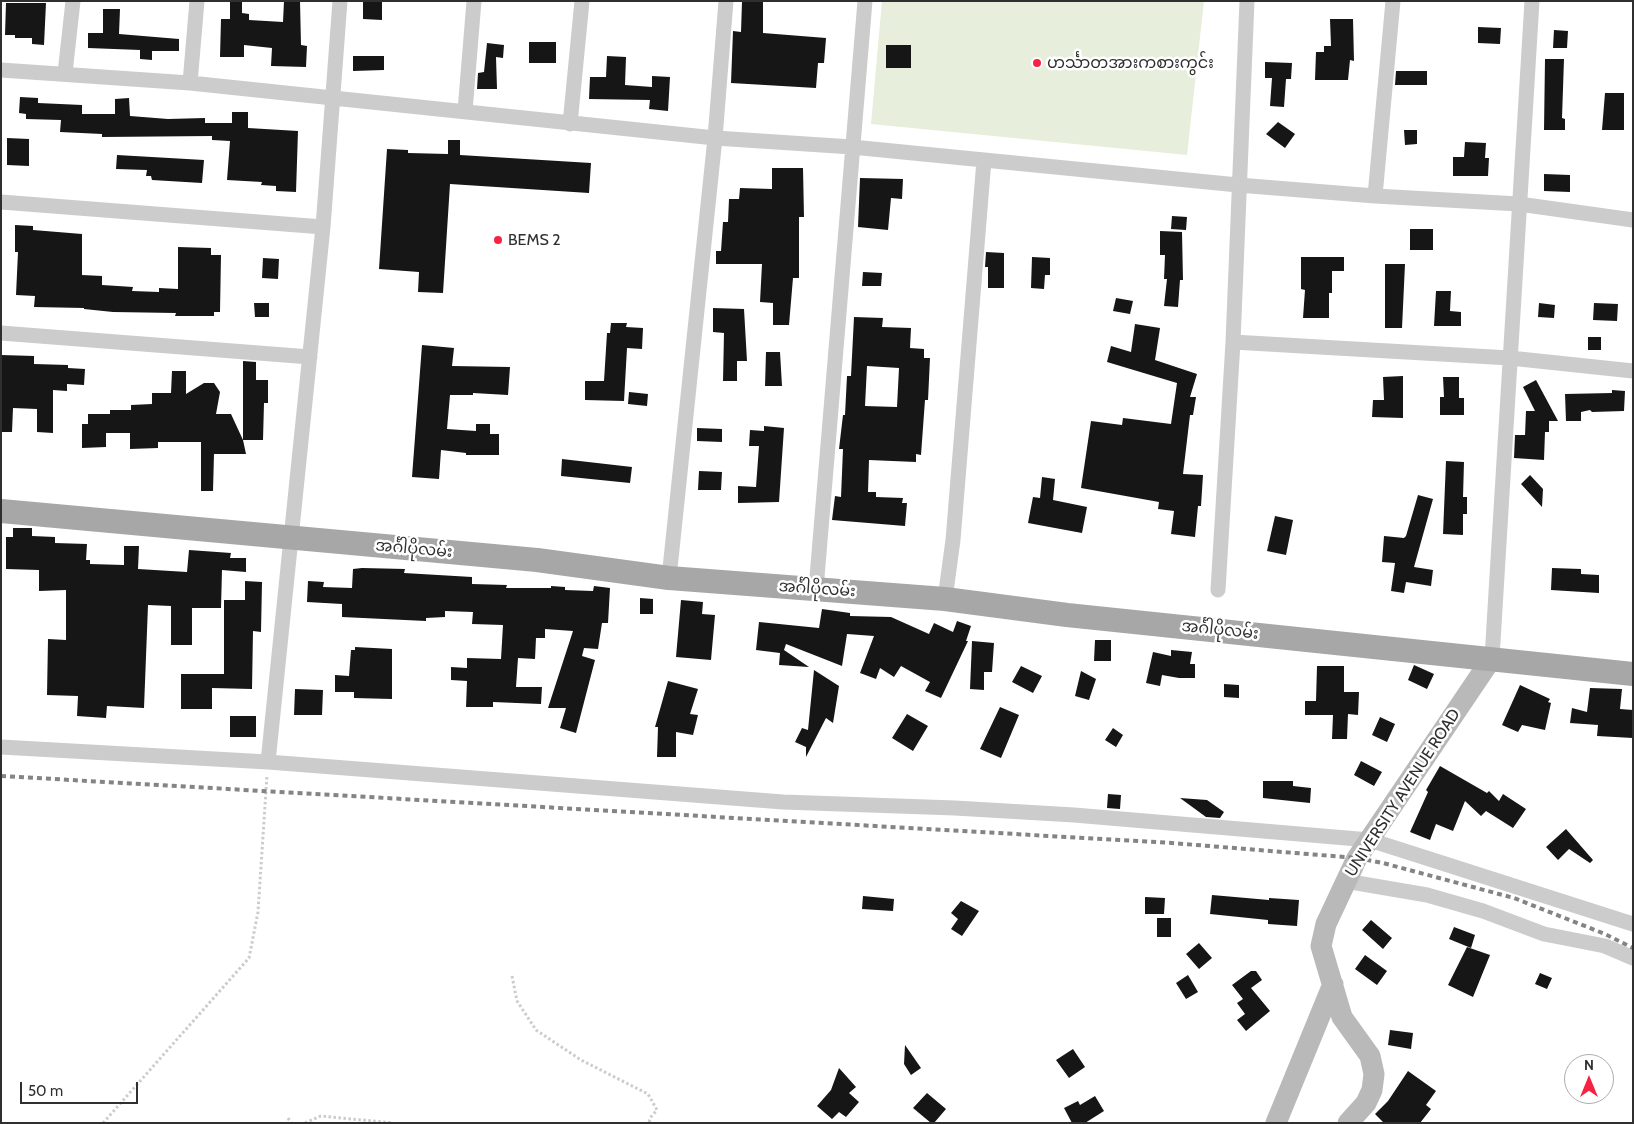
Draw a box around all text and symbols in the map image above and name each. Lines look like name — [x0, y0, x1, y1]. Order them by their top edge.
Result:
place label: ဟင်္သာတအားကစားကွင်း — [1047, 53, 1214, 73]
marker: ဟင်္သာတအားကစားကွင်း — [1031, 57, 1043, 69]
place label: BEMS 2 — [508, 230, 561, 250]
marker: BEMS 2 — [492, 234, 504, 246]
street label: အင်္ဂါပိုလမ်း — [375, 536, 453, 562]
street label: အင်္ဂါပိုလမ်း — [778, 577, 856, 601]
street label: အင်္ဂါပိုလမ်း — [1181, 616, 1259, 644]
street label: UNIVERSITY AVENUE ROAD — [1342, 706, 1464, 880]
north arrow — [1564, 1054, 1614, 1104]
text: N — [1584, 1056, 1594, 1074]
scale bar — [22, 1072, 140, 1104]
text: 50 m — [28, 1082, 63, 1100]

